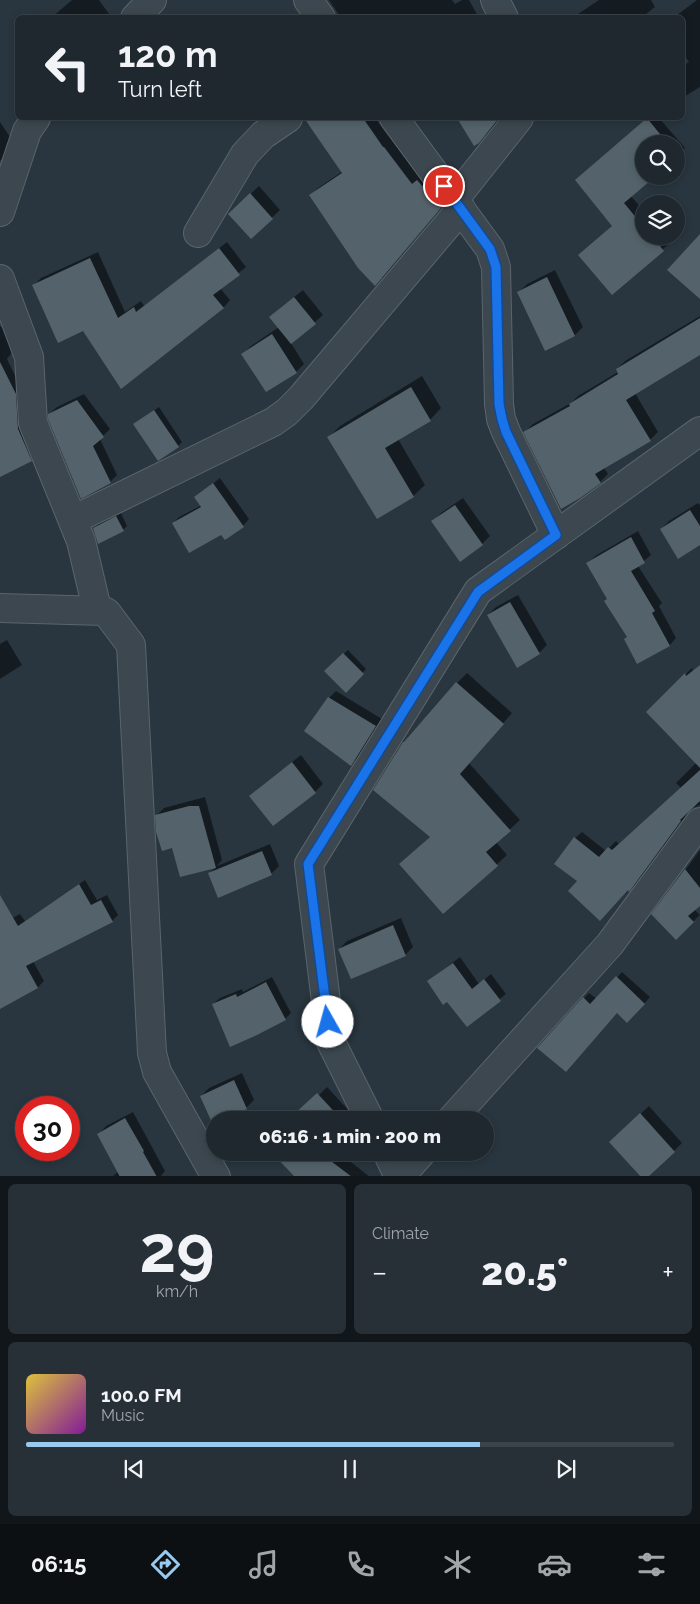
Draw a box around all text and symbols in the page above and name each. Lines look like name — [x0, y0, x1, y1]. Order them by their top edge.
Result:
text: 120 m — [118, 34, 218, 75]
icon: left — [35, 35, 100, 100]
text: Turn left — [118, 76, 202, 102]
map controls — [635, 135, 685, 245]
button: search — [635, 135, 685, 185]
pin — [423, 165, 465, 207]
icon: arrive — [430, 172, 458, 200]
button: layers — [635, 195, 685, 245]
position arrow — [301, 995, 353, 1047]
speed limit sign: 30 — [15, 1096, 80, 1161]
text: 06:16 · 1 min · 200 m — [259, 1125, 441, 1147]
text: 29 — [140, 1211, 214, 1287]
text: Climate — [372, 1224, 429, 1243]
text: 20.5° — [481, 1249, 568, 1294]
text: − — [372, 1256, 387, 1289]
text: + — [662, 1256, 674, 1289]
text: km/h — [156, 1282, 198, 1301]
text: 100.0 FM — [101, 1384, 182, 1406]
text: Music — [101, 1406, 145, 1425]
icon: previous — [120, 1455, 148, 1483]
icon: pause — [336, 1455, 364, 1483]
icon: next — [552, 1455, 580, 1483]
icon: directions — [148, 1547, 183, 1582]
icon: music — [246, 1547, 281, 1582]
icon: phone — [343, 1547, 378, 1582]
icon: climate — [440, 1547, 475, 1582]
icon: car — [537, 1547, 572, 1582]
icon: filters — [634, 1547, 669, 1582]
text: 06:15 — [31, 1551, 86, 1577]

